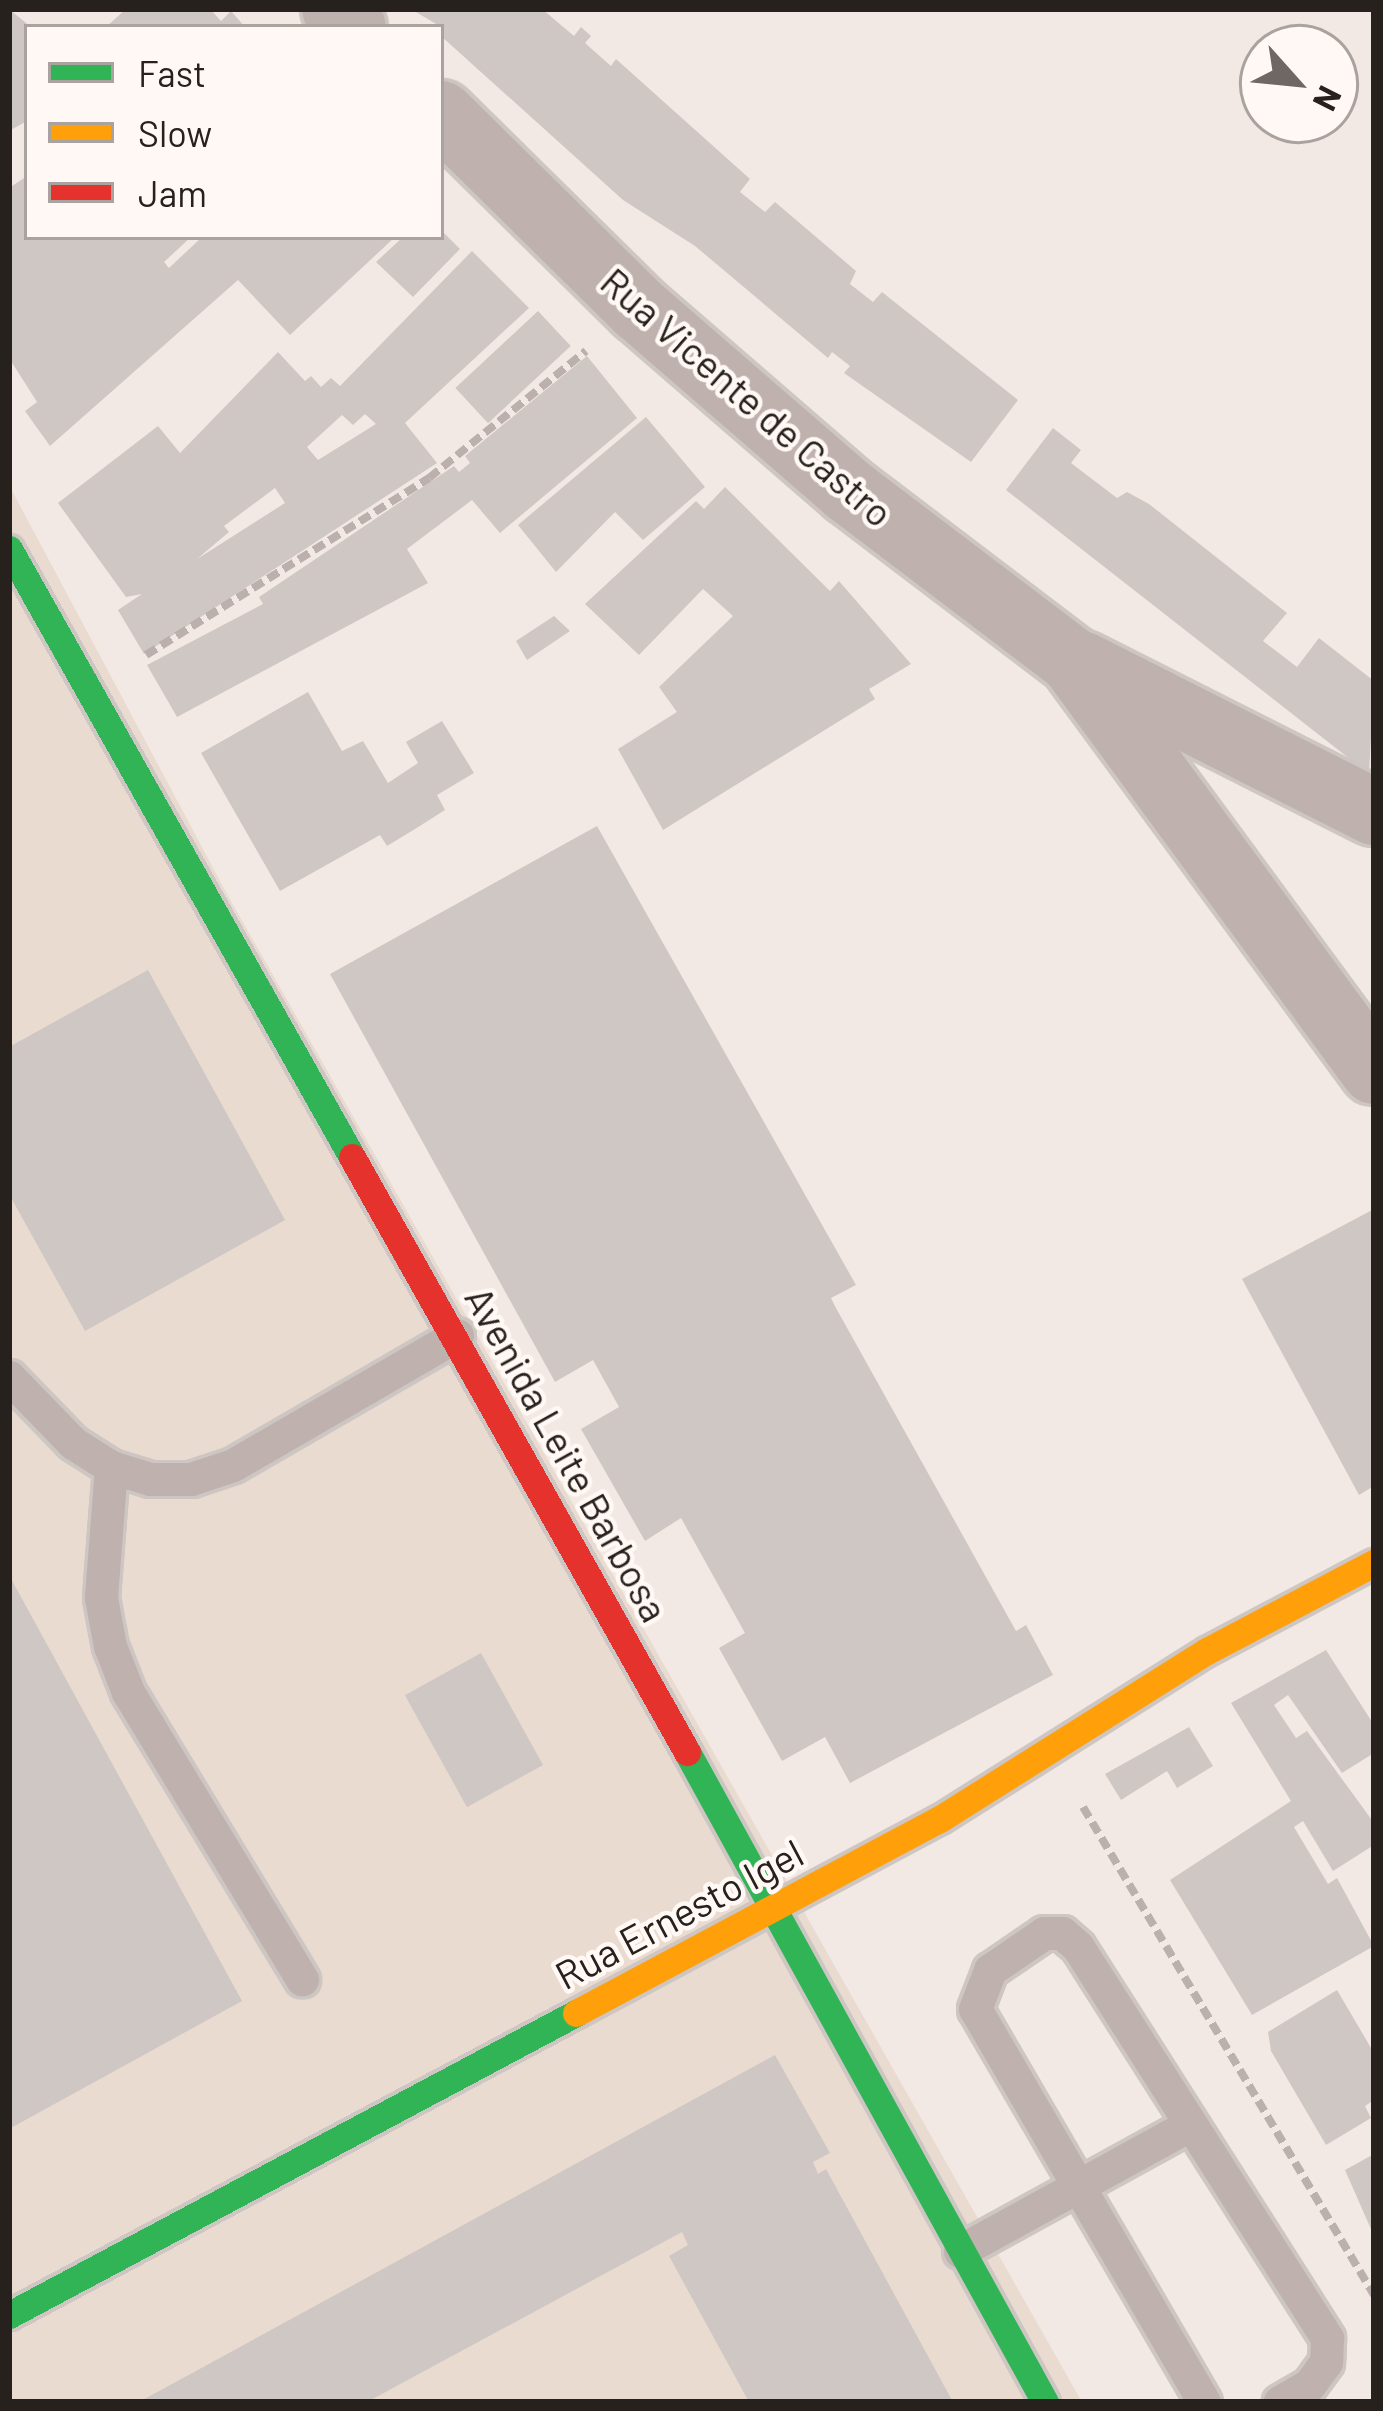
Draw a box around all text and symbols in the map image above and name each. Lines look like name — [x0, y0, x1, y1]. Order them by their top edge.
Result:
legend — [24, 24, 444, 240]
north arrow — [1239, 24, 1359, 144]
text: Fast — [138, 51, 206, 94]
text: N — [1306, 80, 1351, 118]
text: Slow — [138, 111, 212, 154]
text: Jam — [138, 171, 207, 214]
street label: Rua Vicente de Castro — [592, 258, 902, 536]
street label: Avenida Leite Barbosa — [455, 1278, 679, 1630]
street label: Rua Ernesto Igel — [547, 1829, 811, 1999]

